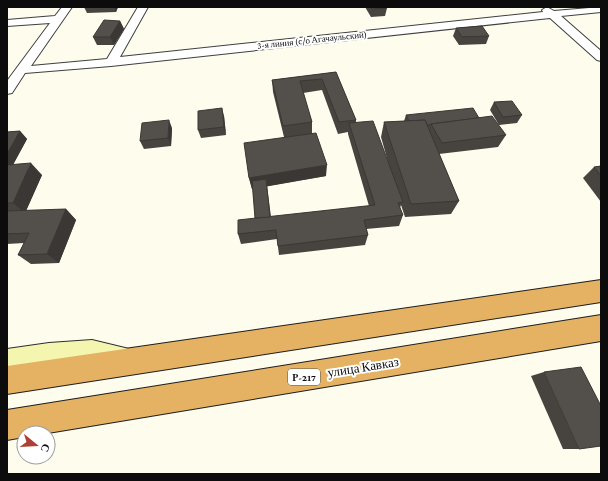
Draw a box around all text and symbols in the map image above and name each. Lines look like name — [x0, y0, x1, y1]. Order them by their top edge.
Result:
street label: 3-я линия (с/о Агачаульский) — [257, 29, 368, 52]
street label: улица Кавказ — [326, 354, 400, 380]
road number: Р-217 — [288, 369, 320, 385]
north arrow — [16, 425, 56, 465]
text: С — [39, 442, 52, 454]

